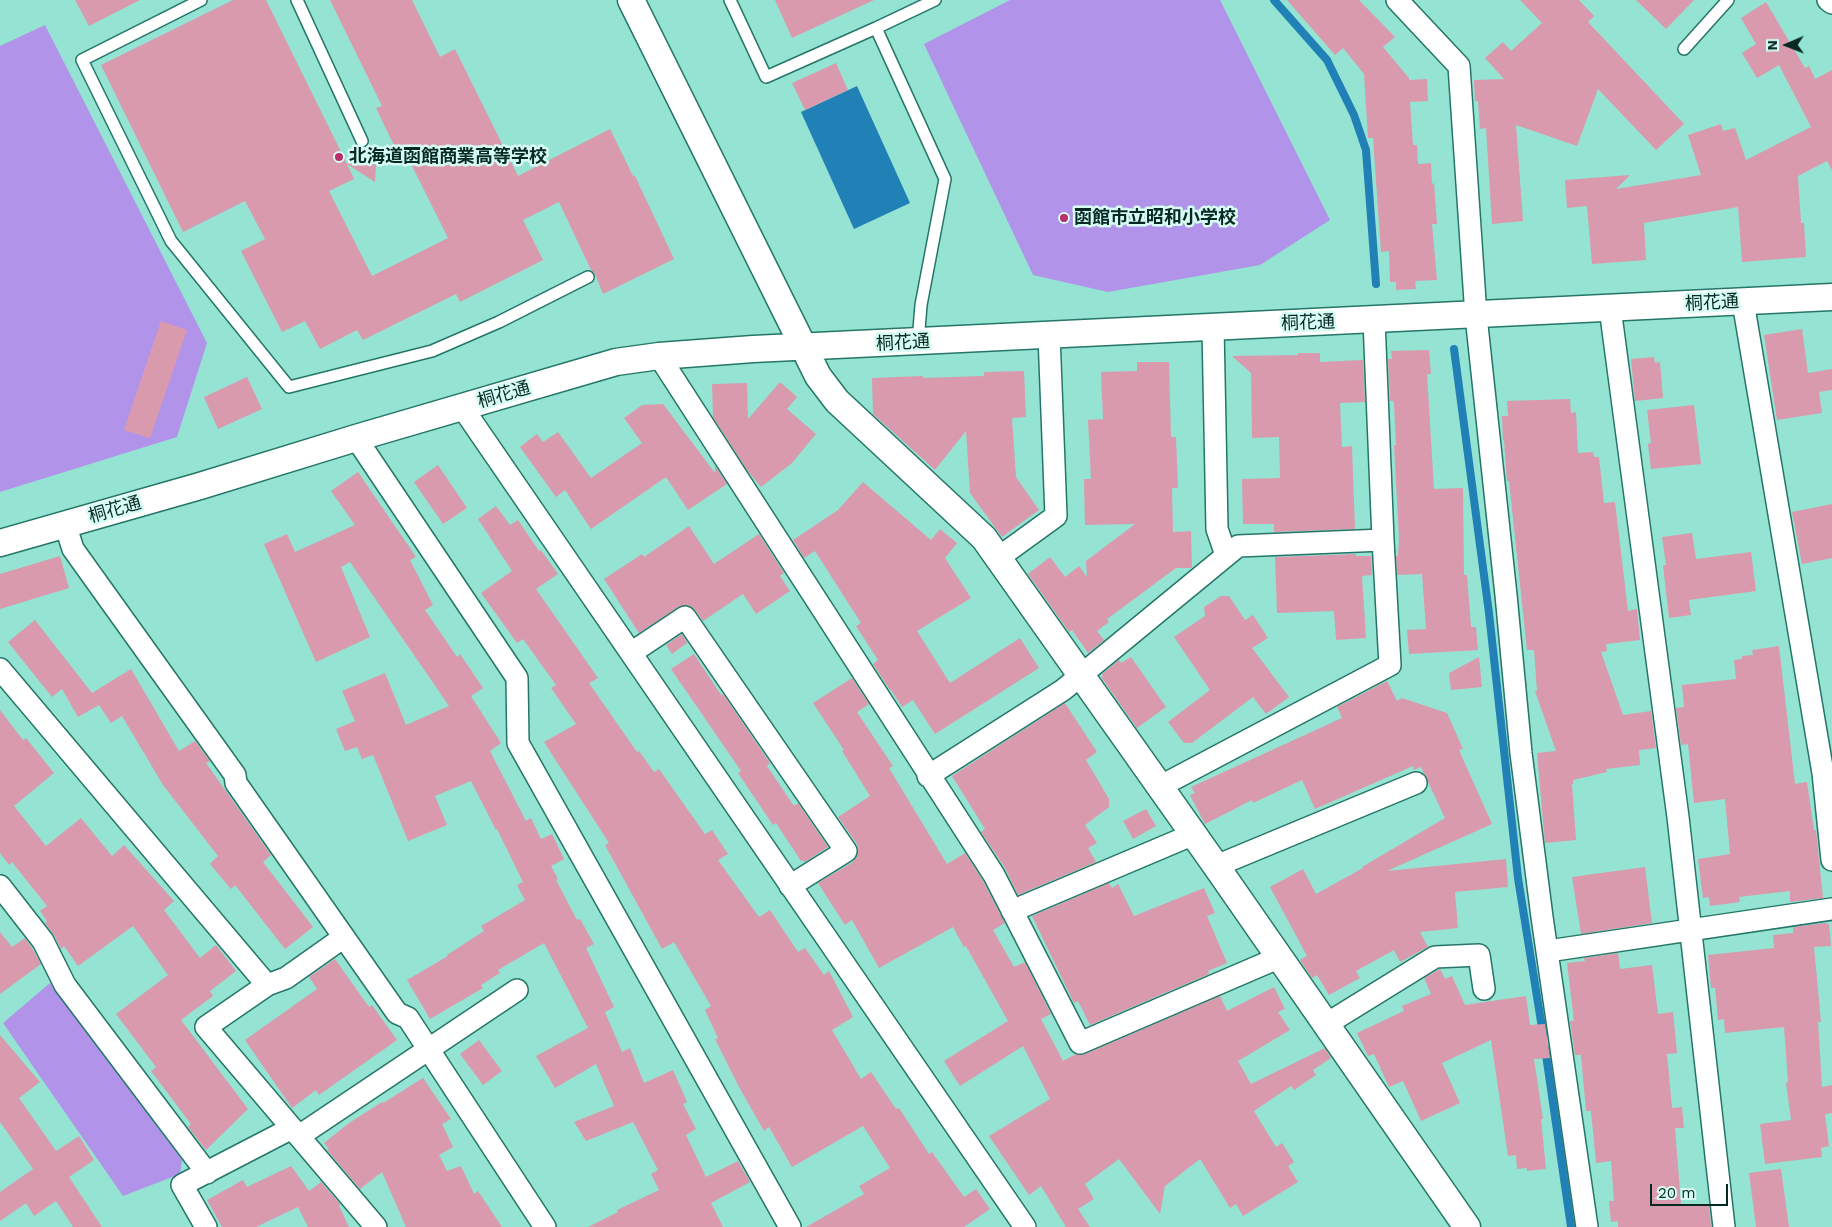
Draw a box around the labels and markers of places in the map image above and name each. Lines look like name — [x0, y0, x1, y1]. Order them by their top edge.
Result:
place label: 北海道函館商業高等学校 — [349, 146, 547, 168]
marker: 北海道函館商業高等学校 — [333, 151, 345, 163]
place label: 函館市立昭和小学校 — [1074, 207, 1236, 229]
marker: 函館市立昭和小学校 — [1058, 212, 1070, 224]

